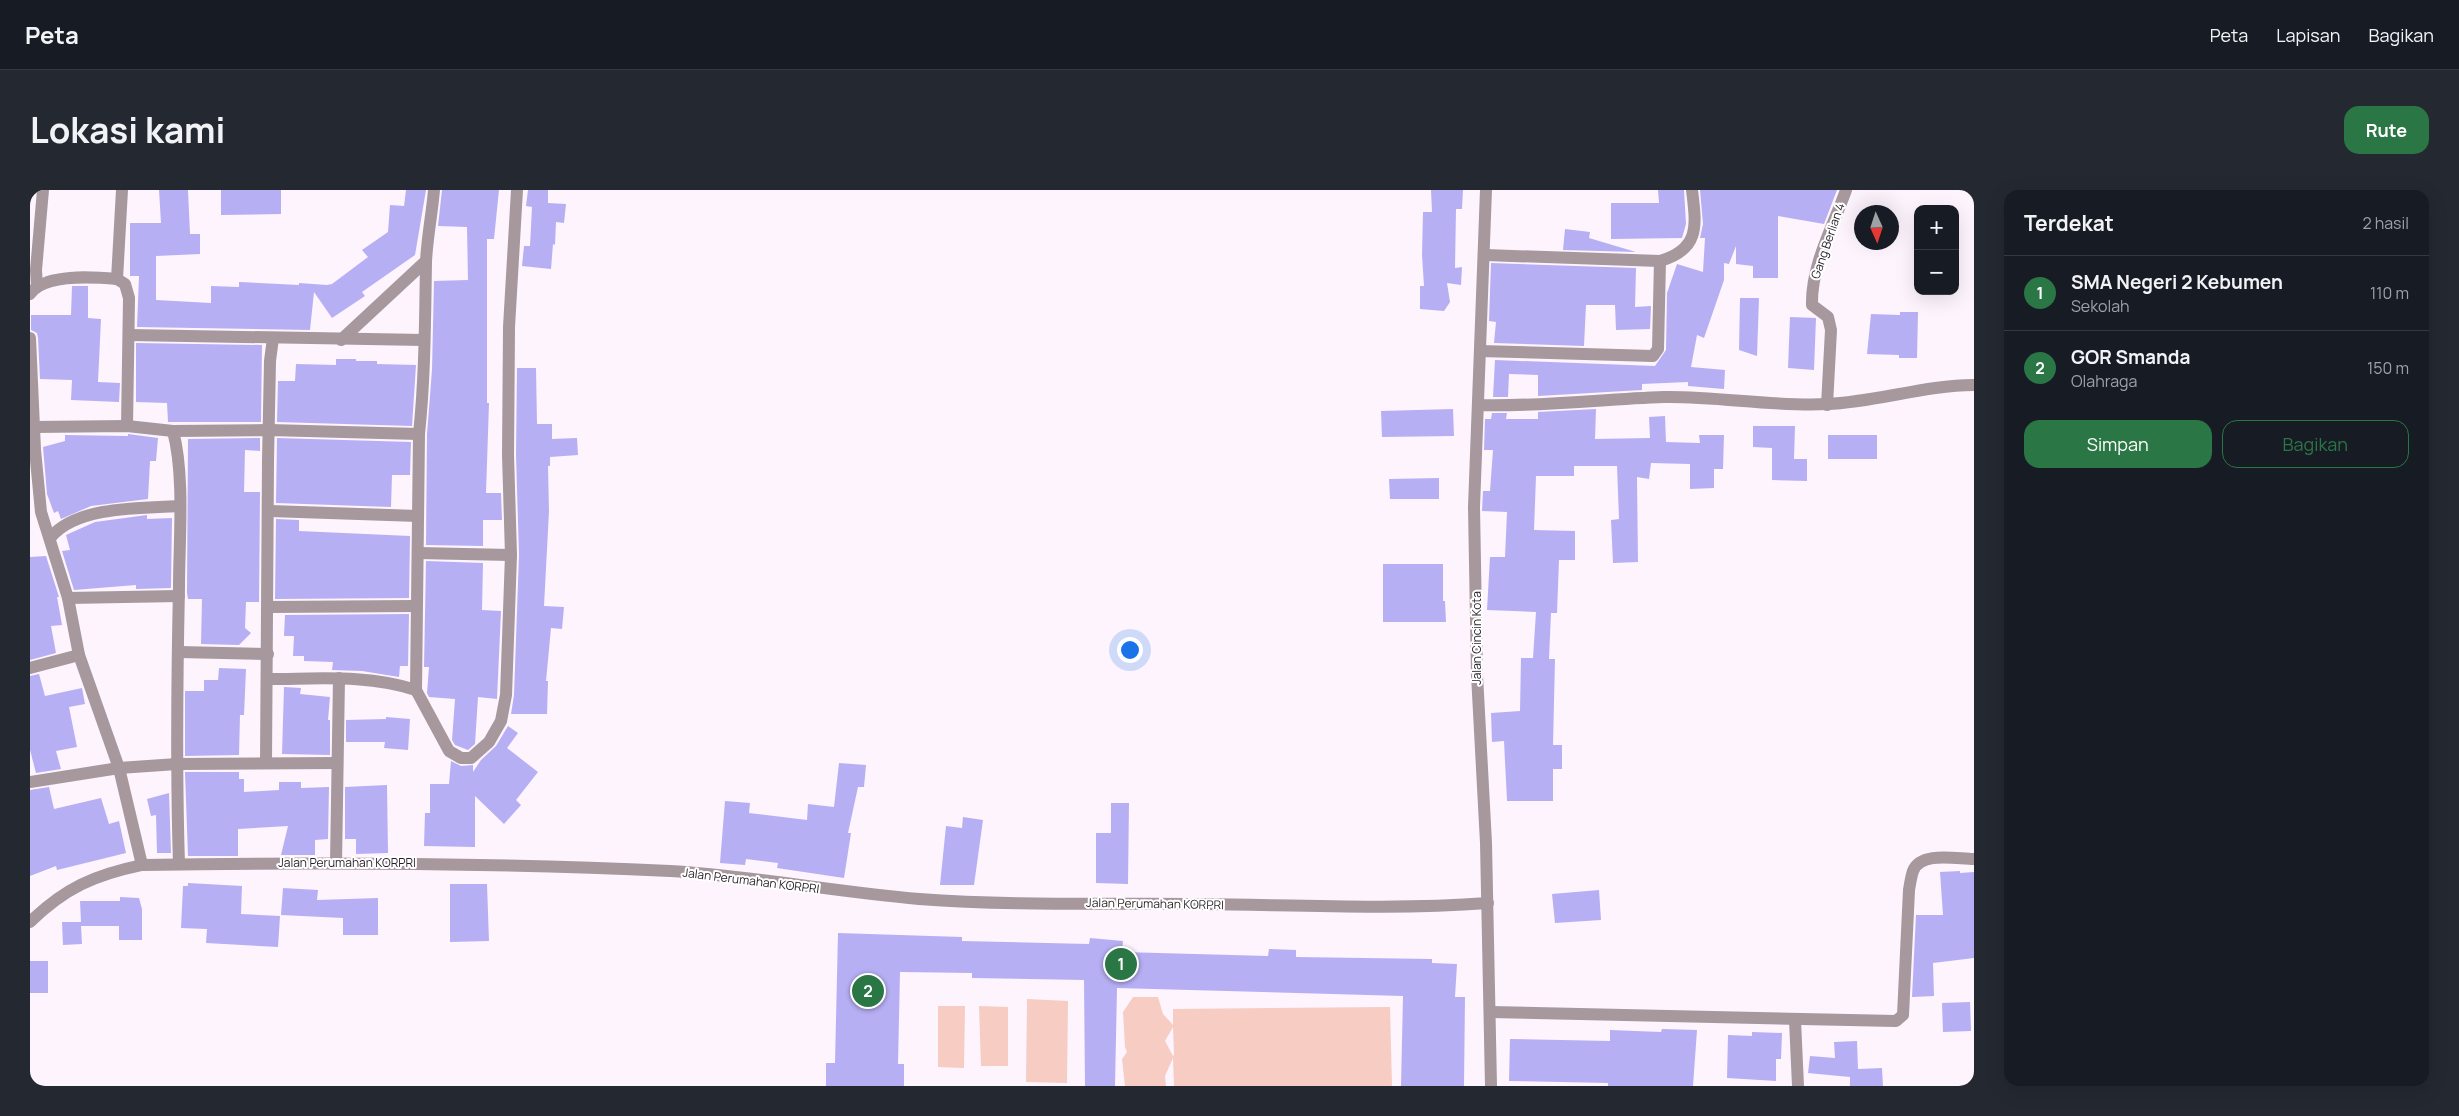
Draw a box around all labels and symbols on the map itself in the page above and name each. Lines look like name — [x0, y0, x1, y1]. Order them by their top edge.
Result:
street label: Gang Berlian 4 — [1807, 201, 1848, 281]
north arrow — [1854, 205, 1899, 250]
street label: Jalan Cincin Kota — [1468, 591, 1485, 685]
your location — [1117, 637, 1143, 663]
street label: Jalan Perumahan KORPRI — [278, 854, 416, 871]
street label: Jalan Perumahan KORPRI — [682, 864, 820, 897]
street label: Jalan Perumahan KORPRI — [1086, 894, 1224, 913]
pin: 1 — [1105, 945, 1137, 983]
pin: 2 — [852, 972, 884, 1010]

